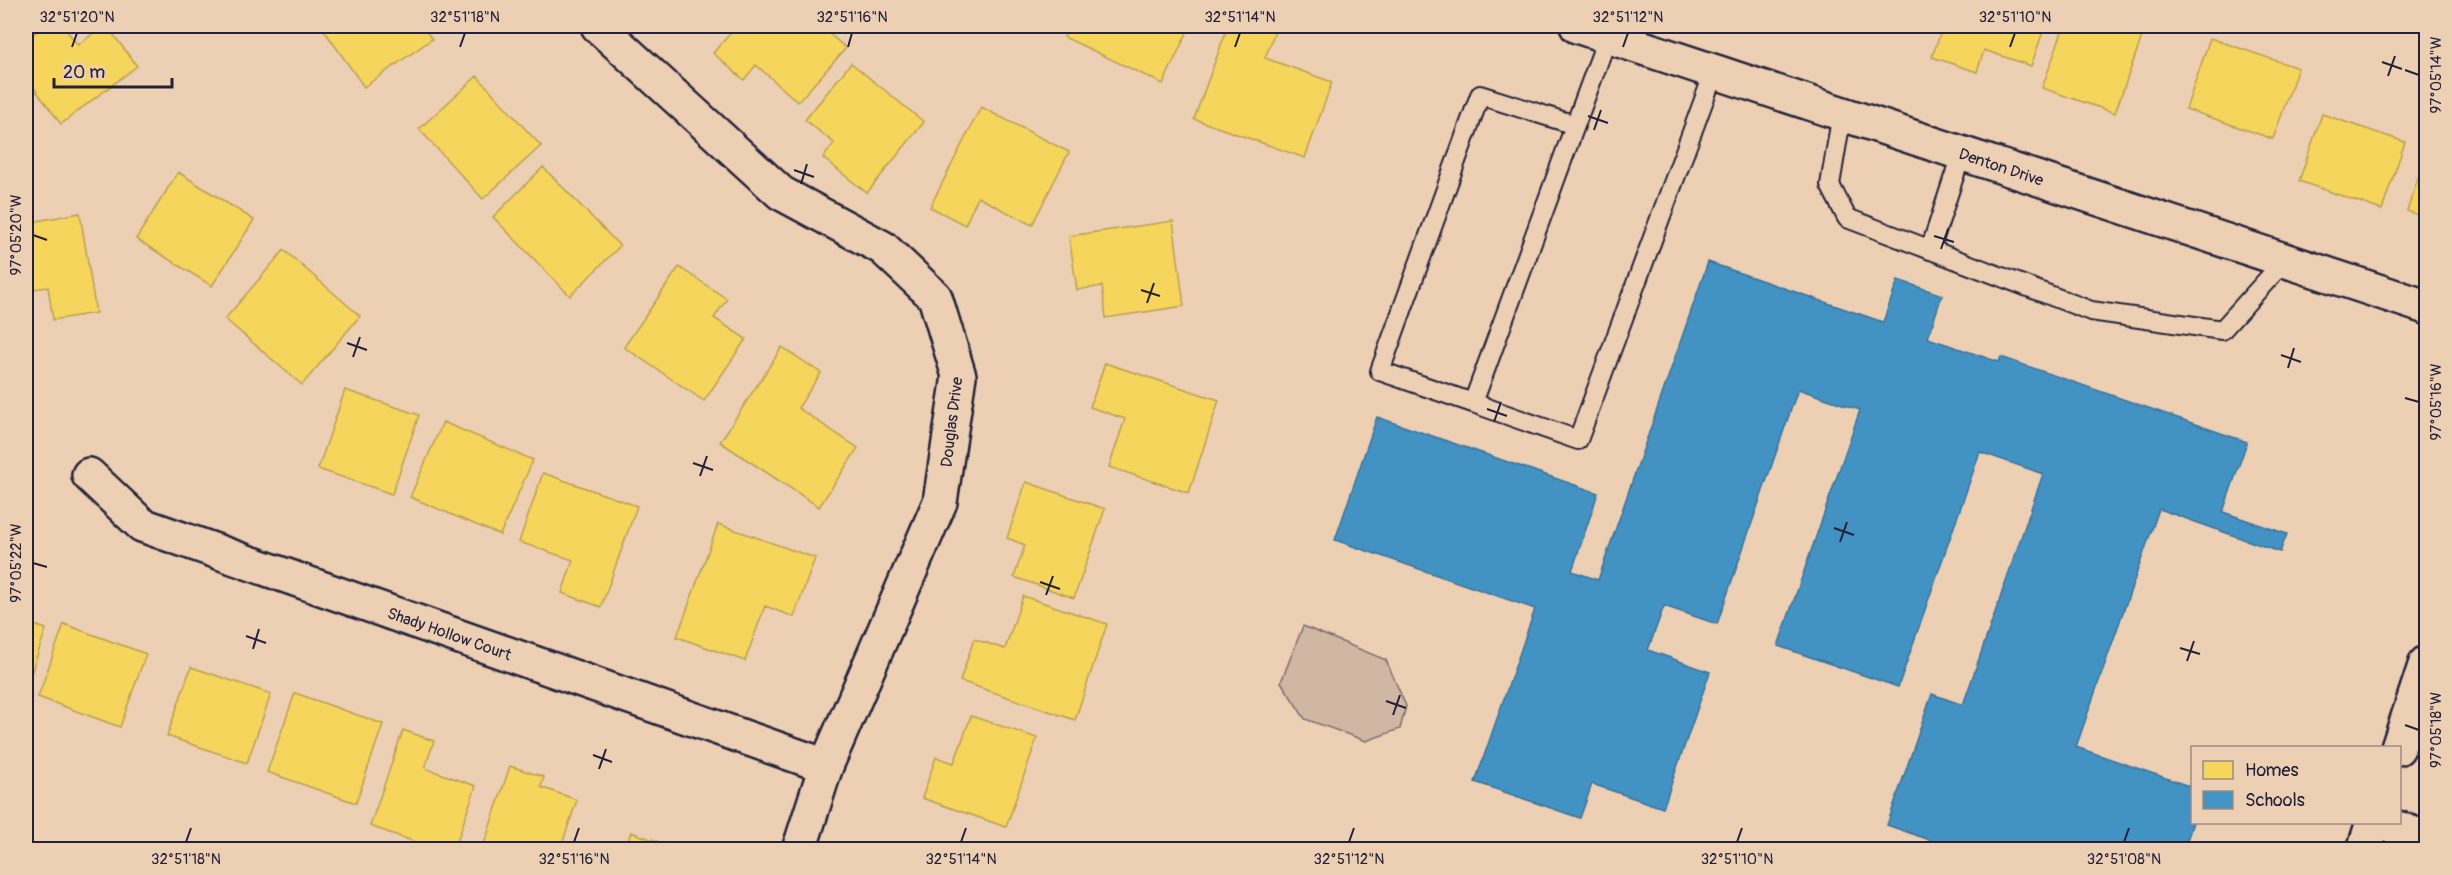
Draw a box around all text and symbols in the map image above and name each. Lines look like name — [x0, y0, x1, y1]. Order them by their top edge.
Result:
text: 32°51'20"N — [39, 8, 115, 27]
text: 32°51'18"N — [430, 8, 500, 27]
text: 32°51'16"N — [816, 8, 888, 27]
text: 32°51'14"N — [1204, 8, 1276, 27]
text: 32°51'12"N — [1593, 8, 1663, 27]
text: 32°51'10"N — [1979, 8, 2051, 27]
text: 97°05'14"W — [2427, 36, 2446, 114]
scale bar — [54, 51, 172, 89]
text: 20 m — [63, 61, 105, 84]
street label: Denton Drive — [1956, 144, 2046, 191]
text: 97°05'20"W — [7, 194, 26, 276]
text: 97°05'16"W — [2427, 363, 2446, 441]
street label: Douglas Drive — [937, 376, 967, 468]
text: 97°05'22"W — [7, 523, 26, 603]
street label: Shady Hollow Court — [385, 603, 515, 666]
text: 97°05'18"W — [2427, 692, 2446, 768]
legend — [2191, 746, 2401, 824]
text: Homes — [2245, 759, 2298, 782]
text: Schools — [2245, 789, 2305, 812]
text: 32°51'18"N — [151, 850, 221, 869]
text: 32°51'16"N — [538, 850, 610, 869]
text: 32°51'14"N — [925, 850, 997, 869]
text: 32°51'12"N — [1314, 850, 1384, 869]
text: 32°51'10"N — [1701, 850, 1773, 869]
text: 32°51'08"N — [2087, 850, 2161, 869]

